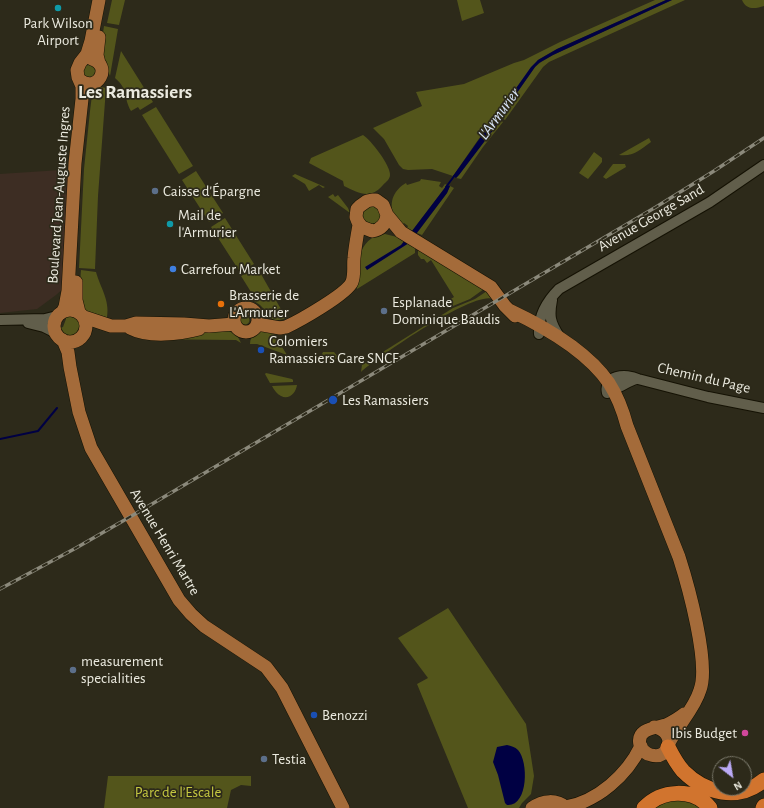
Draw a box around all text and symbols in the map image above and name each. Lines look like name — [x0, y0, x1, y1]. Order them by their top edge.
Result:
marker: Park Wilson Airport — [53, 3, 63, 13]
place label: Park Wilson Airport — [23, 14, 93, 49]
district label: Les Ramassiers — [78, 81, 192, 103]
water label: L'Armurier — [474, 84, 524, 144]
street label: Boulevard Jean-Auguste Ingres — [44, 106, 74, 284]
street label: Avenue George Sand — [595, 180, 707, 256]
place label: Caisse d'Épargne — [163, 182, 261, 200]
marker: Caisse d'Épargne — [150, 186, 160, 196]
place label: Mail de l'Armurier — [178, 206, 236, 241]
marker: Mail de l'Armurier — [165, 219, 175, 229]
place label: Carrefour Market — [181, 260, 280, 278]
marker: Carrefour Market — [168, 264, 178, 274]
place label: Brasserie de L'Armurier — [229, 286, 299, 321]
place label: Esplanade Dominique Baudis — [392, 293, 500, 328]
marker: Brasserie de L'Armurier — [216, 299, 226, 309]
marker: Esplanade Dominique Baudis — [379, 306, 389, 316]
place label: Colomiers Ramassiers Gare SNCF — [269, 332, 398, 367]
marker: Colomiers Ramassiers Gare SNCF — [256, 345, 266, 355]
street label: Chemin du Page — [656, 359, 752, 397]
place label: Les Ramassiers — [342, 391, 429, 409]
marker: Les Ramassiers — [327, 394, 339, 406]
street label: Avenue Henri Martre — [126, 485, 204, 599]
place label: measurement specialities — [81, 652, 163, 687]
marker: measurement specialities — [68, 665, 78, 675]
place label: Benozzi — [322, 706, 368, 724]
marker: Benozzi — [309, 710, 319, 720]
place label: Ibis Budget — [671, 724, 737, 742]
marker: Ibis Budget — [740, 728, 750, 738]
place label: Testia — [272, 750, 306, 768]
marker: Testia — [259, 754, 269, 764]
north arrow — [712, 756, 752, 796]
text: N — [732, 779, 744, 793]
park label: Parc de l’Escale — [135, 783, 221, 801]

